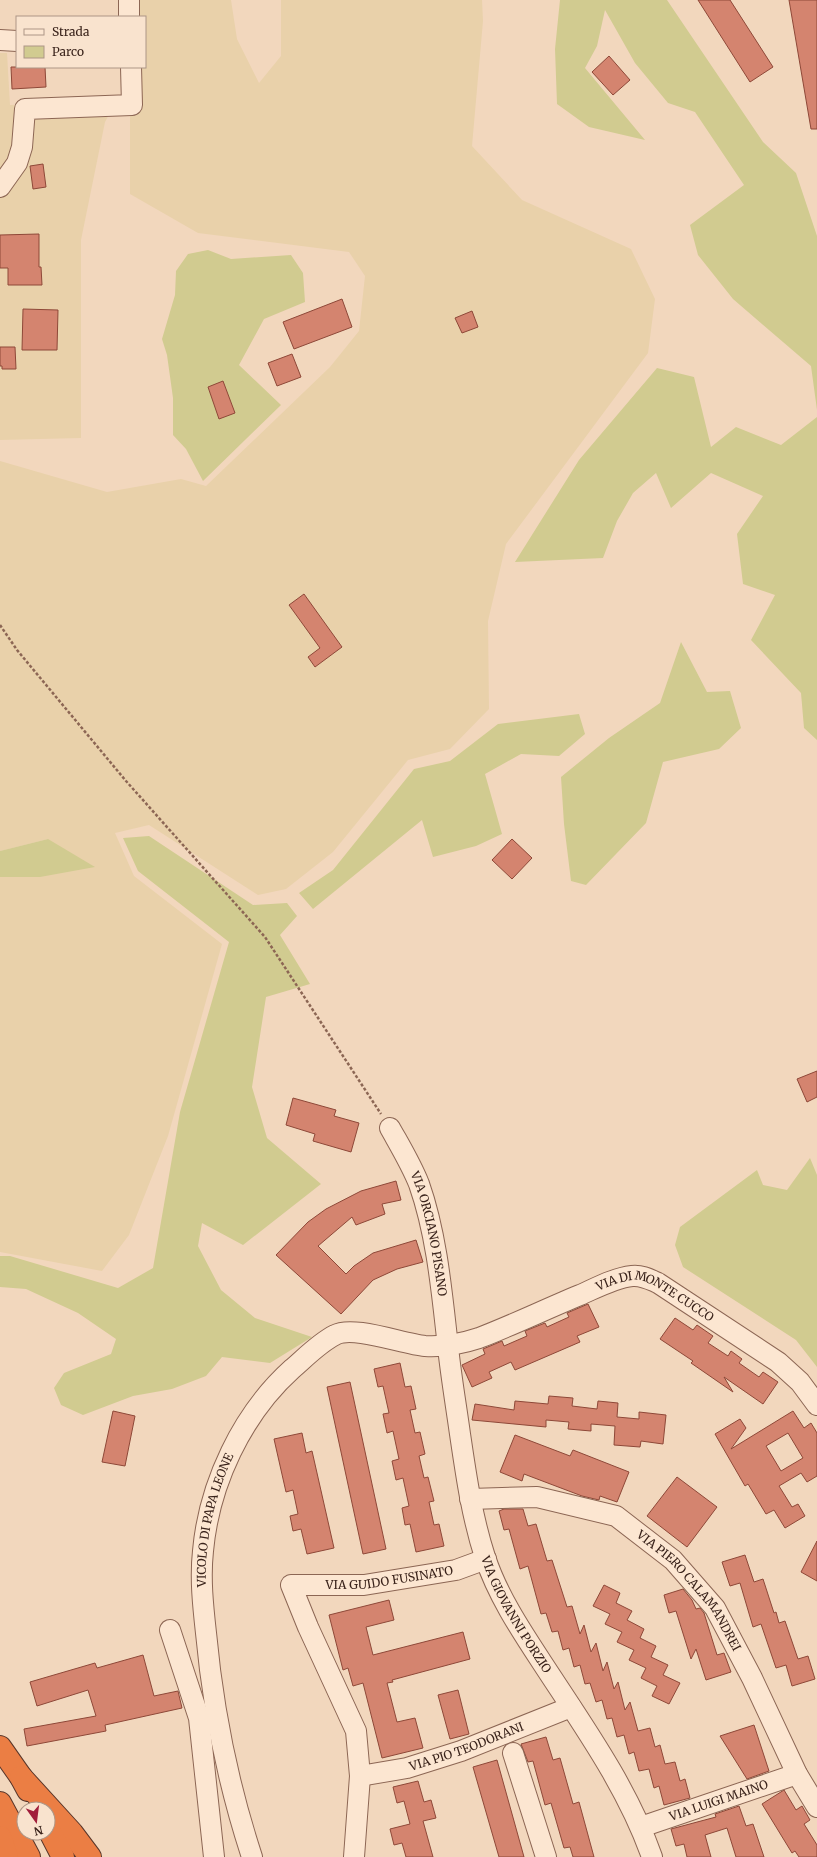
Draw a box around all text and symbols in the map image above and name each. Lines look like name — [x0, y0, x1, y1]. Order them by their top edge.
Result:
legend — [16, 16, 146, 68]
text: Strada — [52, 24, 90, 39]
text: Parco — [52, 44, 84, 59]
street label: VIA ORCIANO PISANO — [407, 1168, 450, 1297]
street label: VIA DI MONTE CUCCO — [592, 1267, 717, 1325]
street label: VICOLO DI PAPA LEONE — [194, 1450, 237, 1588]
street label: VIA PIERO CALAMANDREI — [633, 1526, 744, 1653]
street label: VIA GIOVANNI PORZIO — [478, 1553, 555, 1676]
street label: VIA GUIDO FUSINATO — [324, 1563, 454, 1592]
street label: VIA PIO TEODORANI — [407, 1719, 526, 1774]
street label: VIA LUIGI MAINO — [666, 1776, 770, 1824]
north arrow — [16, 1801, 56, 1841]
text: N — [32, 1823, 44, 1839]

